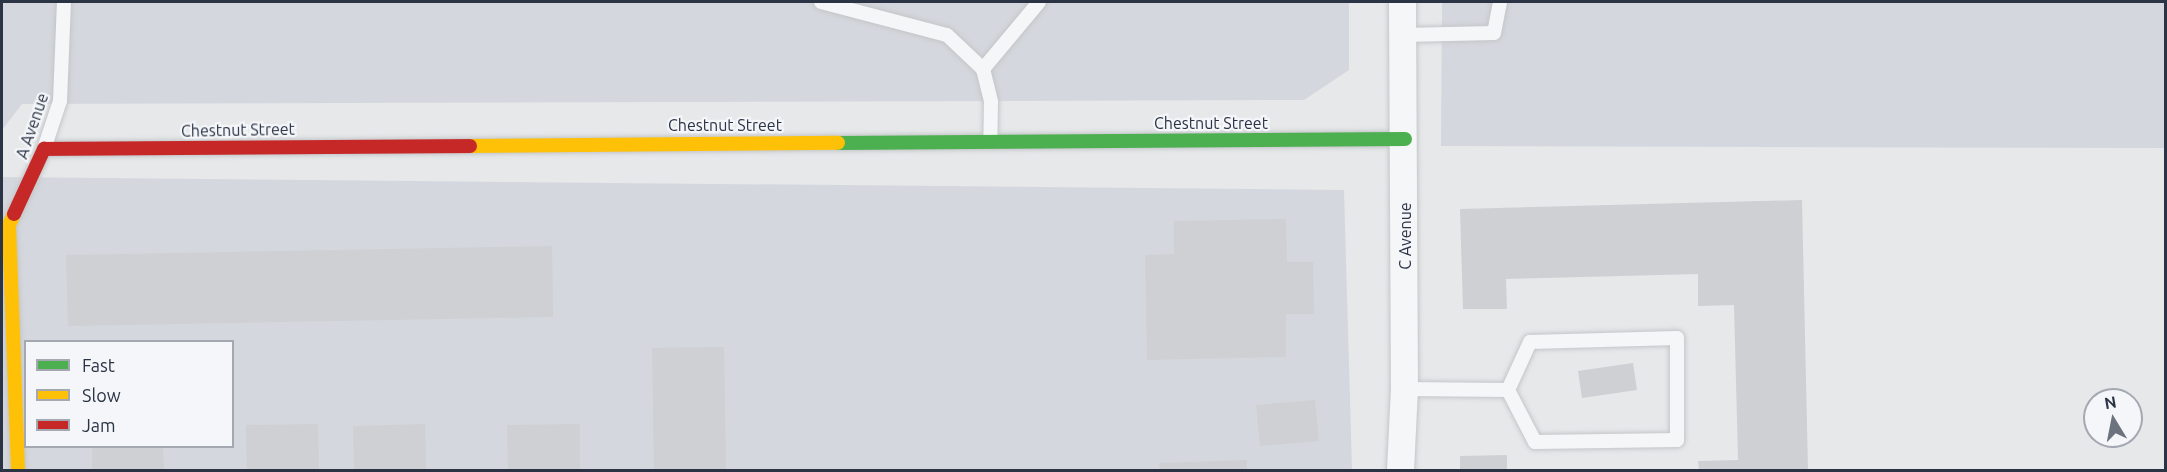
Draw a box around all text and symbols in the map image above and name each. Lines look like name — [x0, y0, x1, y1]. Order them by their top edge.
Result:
street label: A Avenue — [12, 91, 52, 161]
street label: Chestnut Street — [1154, 113, 1268, 133]
street label: Chestnut Street — [668, 115, 782, 135]
street label: Chestnut Street — [181, 119, 295, 141]
street label: C Avenue — [1395, 202, 1415, 270]
legend — [24, 340, 234, 448]
text: Fast — [82, 355, 115, 375]
text: Slow — [82, 385, 121, 405]
north arrow — [2083, 388, 2143, 448]
text: N — [2103, 392, 2118, 412]
text: Jam — [82, 415, 116, 435]

